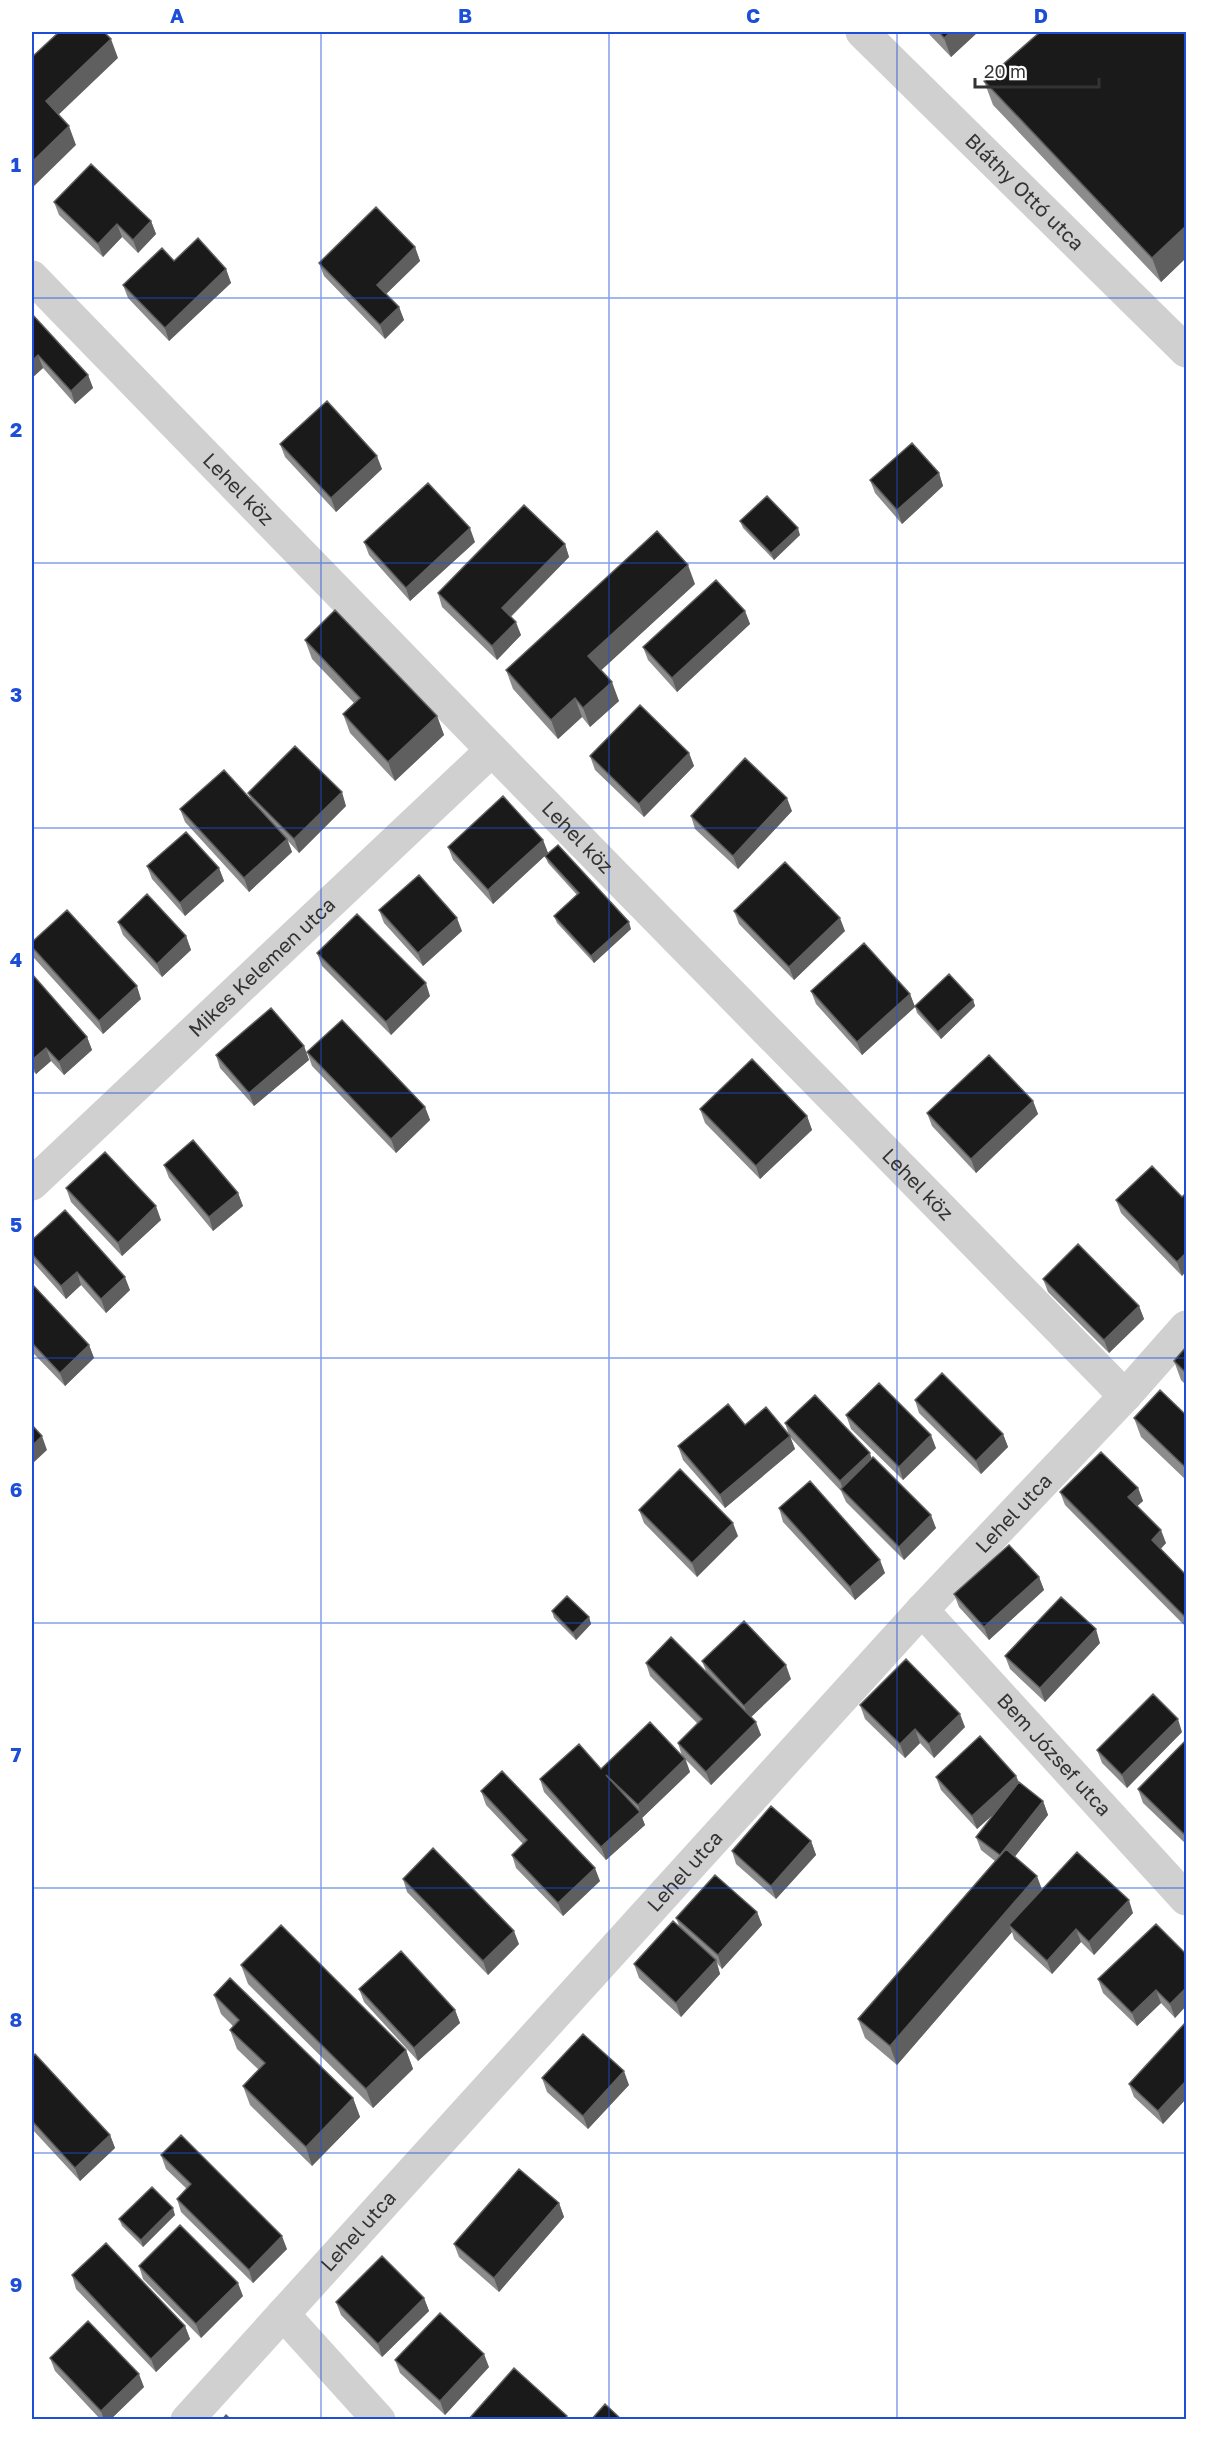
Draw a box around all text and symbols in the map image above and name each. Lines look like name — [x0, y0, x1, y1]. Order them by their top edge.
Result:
text: A — [170, 3, 184, 27]
text: B — [458, 3, 472, 27]
text: C — [746, 3, 760, 27]
text: D — [1034, 3, 1048, 27]
scale bar — [975, 51, 1100, 89]
text: 20 m — [984, 60, 1026, 82]
street label: Bláthy Ottó utca — [961, 128, 1090, 255]
text: 1 — [11, 152, 21, 176]
text: 2 — [10, 417, 22, 441]
street label: Lehel köz — [199, 447, 279, 530]
text: 3 — [10, 682, 22, 706]
street label: Lehel köz — [538, 796, 619, 878]
street label: Mikes Kelemen utca — [183, 892, 339, 1041]
text: 4 — [10, 947, 22, 971]
street label: Lehel köz — [878, 1143, 959, 1225]
text: 5 — [10, 1212, 22, 1236]
street label: Lehel utca — [970, 1468, 1056, 1557]
text: 6 — [10, 1477, 22, 1501]
street label: Bem József utca — [993, 1688, 1117, 1820]
text: 7 — [11, 1742, 22, 1766]
street label: Lehel utca — [642, 1825, 727, 1916]
text: 8 — [10, 2007, 22, 2031]
street label: Lehel utca — [315, 2185, 400, 2276]
text: 9 — [10, 2272, 22, 2296]

